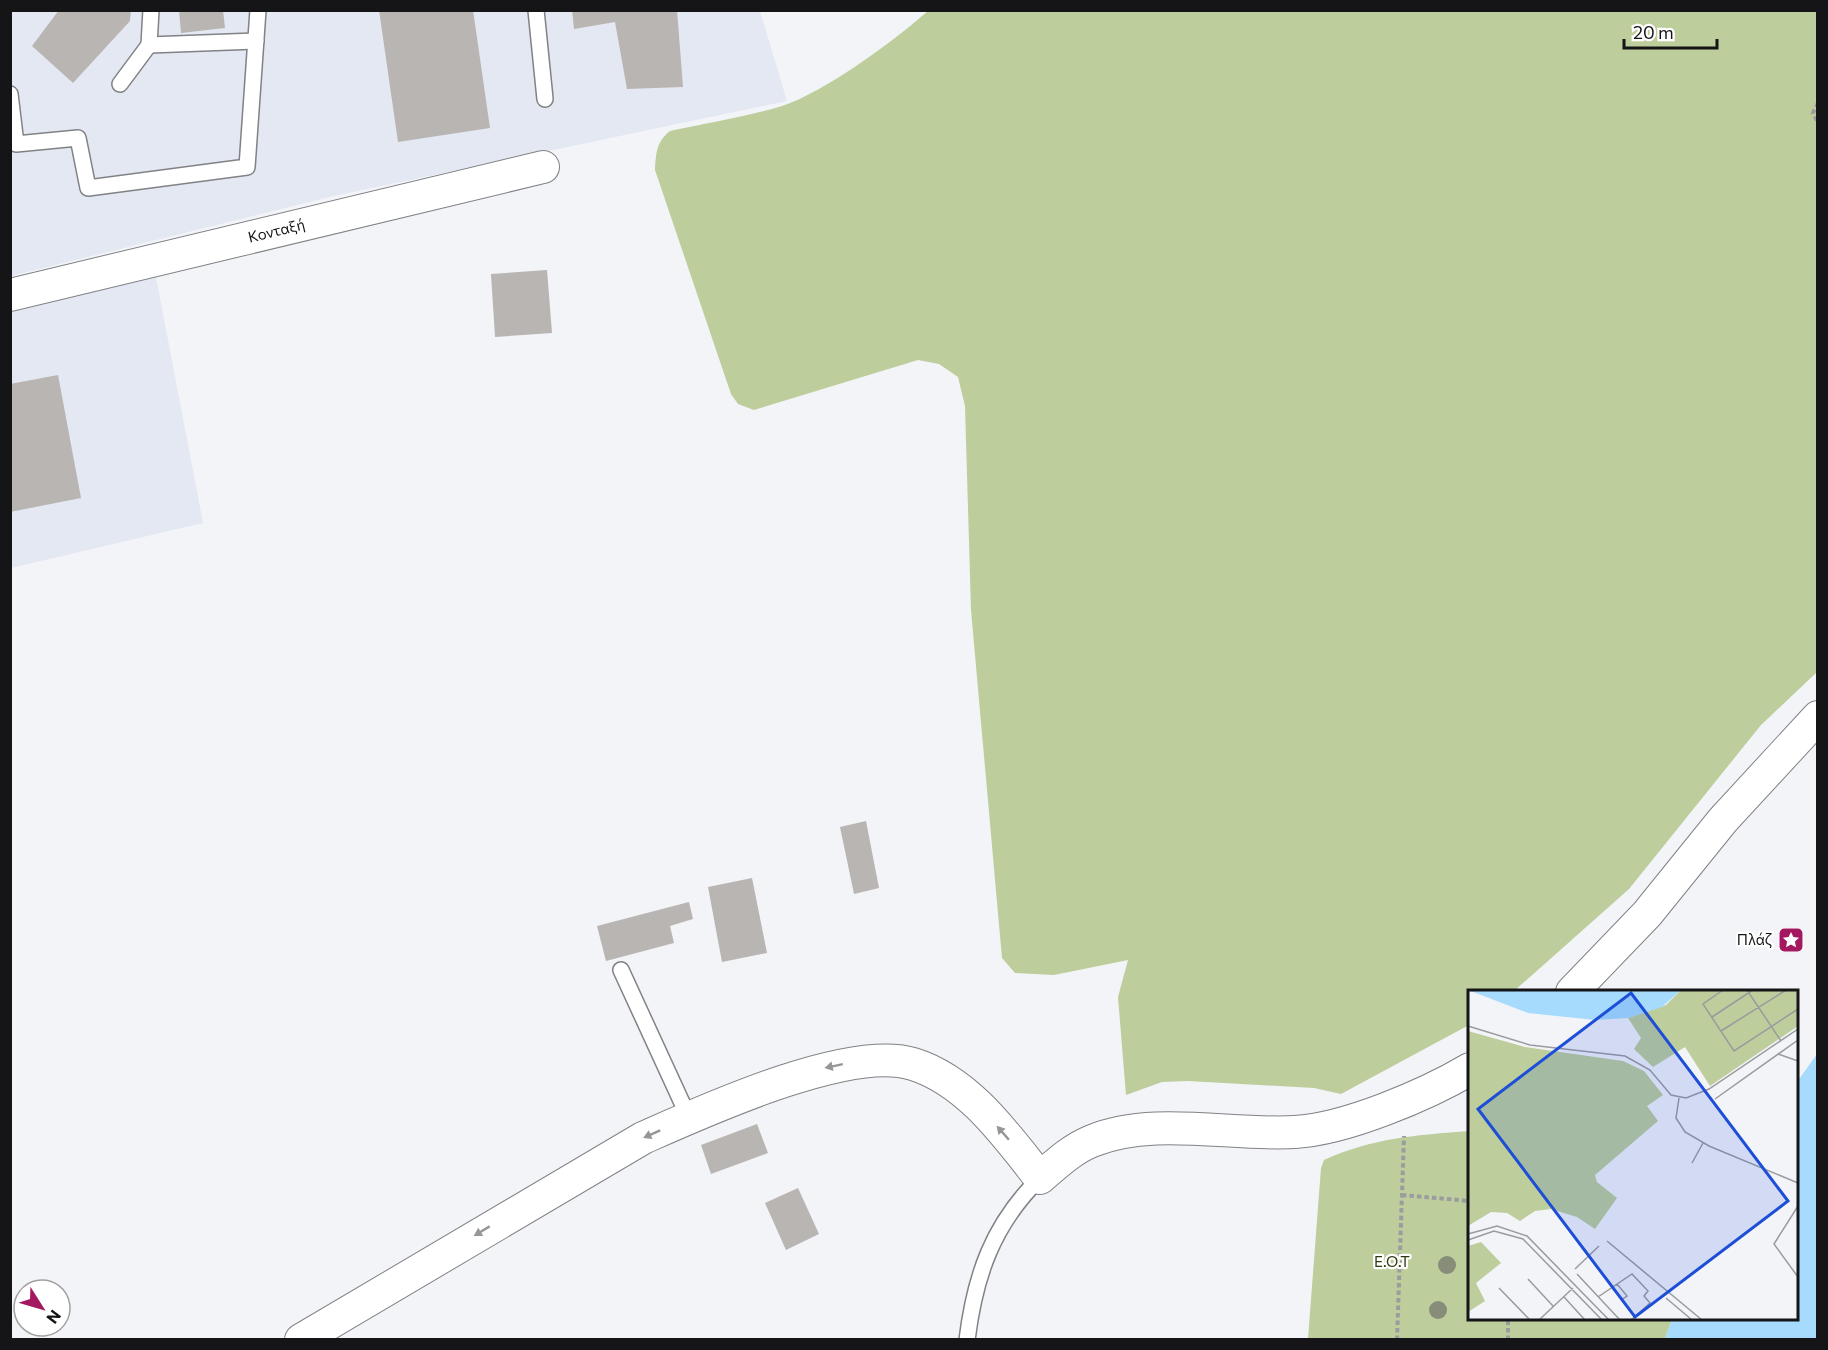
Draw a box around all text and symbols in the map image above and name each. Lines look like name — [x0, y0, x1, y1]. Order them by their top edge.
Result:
scale bar — [1624, 12, 1717, 50]
text: 20 m — [1633, 21, 1674, 43]
street label: Κονταξή — [246, 215, 306, 246]
place icon: Πλάζ — [1776, 925, 1806, 955]
place label: Πλάζ — [1737, 930, 1772, 948]
inset map — [1468, 990, 1798, 1320]
one-way arrow — [824, 1062, 843, 1071]
one-way arrow — [997, 1126, 1010, 1141]
one-way arrow — [643, 1130, 660, 1139]
one-way arrow — [473, 1226, 490, 1236]
park label: E.O.T — [1374, 1252, 1410, 1270]
north arrow — [12, 1278, 72, 1338]
text: N — [43, 1307, 66, 1328]

